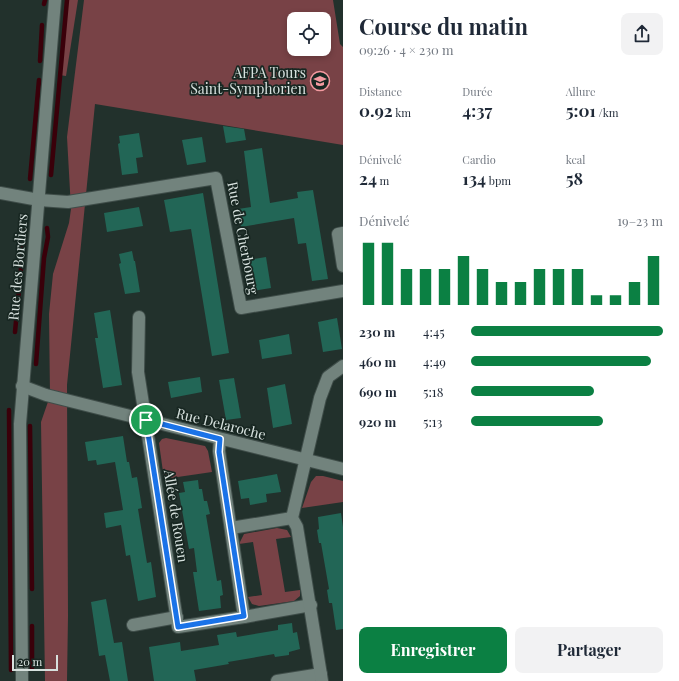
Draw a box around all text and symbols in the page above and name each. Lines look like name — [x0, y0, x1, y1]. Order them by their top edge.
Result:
text: Course du matin — [359, 11, 528, 41]
map controls — [287, 12, 331, 56]
button: locate — [287, 12, 331, 56]
button: share — [621, 13, 663, 55]
text: 09:26 · 4 × 230 m — [359, 41, 454, 58]
place label: AFPA Tours Saint-Symphorien — [190, 63, 307, 98]
school or university icon: AFPA Tours Saint-Symphorien — [309, 70, 331, 92]
text: Distance — [359, 84, 402, 99]
text: Durée — [462, 84, 492, 99]
text: Allure — [566, 84, 596, 99]
text: 0.92 — [359, 99, 393, 121]
text: 4:37 — [462, 99, 492, 121]
text: 5:01 — [566, 99, 596, 121]
text: km — [393, 105, 411, 120]
text: /km — [596, 105, 619, 120]
text: Dénivelé — [359, 152, 402, 167]
text: Cardio — [462, 152, 496, 167]
text: kcal — [566, 152, 585, 167]
text: 24 — [359, 167, 377, 189]
text: 134 — [462, 167, 486, 189]
text: 58 — [566, 167, 583, 189]
text: m — [377, 173, 389, 188]
text: bpm — [486, 173, 511, 188]
street label: Rue de Cherbourg — [223, 180, 264, 297]
text: Dénivelé — [359, 212, 410, 229]
text: 19–23 m — [617, 212, 663, 229]
street label: Rue des Bordiers — [3, 213, 32, 321]
text: 230 m — [359, 323, 395, 340]
text: 4:45 — [423, 323, 445, 340]
text: 460 m — [359, 353, 396, 370]
text: 4:49 — [423, 353, 446, 370]
text: 690 m — [359, 383, 397, 400]
text: 5:18 — [423, 383, 443, 400]
pin — [129, 403, 163, 437]
street label: Rue Delaroche — [174, 403, 268, 444]
icon: arrive — [135, 409, 157, 431]
text: 920 m — [359, 413, 396, 430]
text: 5:13 — [423, 413, 442, 430]
street label: Allée de Rouen — [160, 467, 193, 564]
button: Enregistrer — [359, 627, 507, 673]
button: Partager — [515, 627, 663, 673]
scale bar — [12, 653, 58, 672]
text: 20 m — [18, 654, 42, 669]

